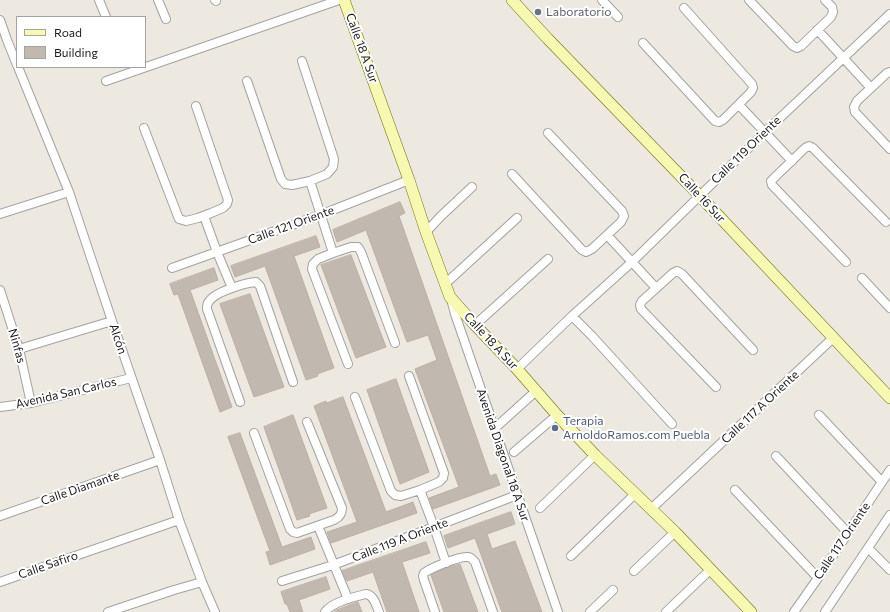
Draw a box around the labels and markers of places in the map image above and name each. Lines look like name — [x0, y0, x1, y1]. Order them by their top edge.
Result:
place label: Laboratorio — [546, 5, 611, 19]
marker: Laboratorio — [533, 7, 543, 17]
place label: Terapia ArnoldoRamos.com Puebla — [563, 414, 710, 442]
marker: Terapia ArnoldoRamos.com Puebla — [550, 423, 560, 433]

